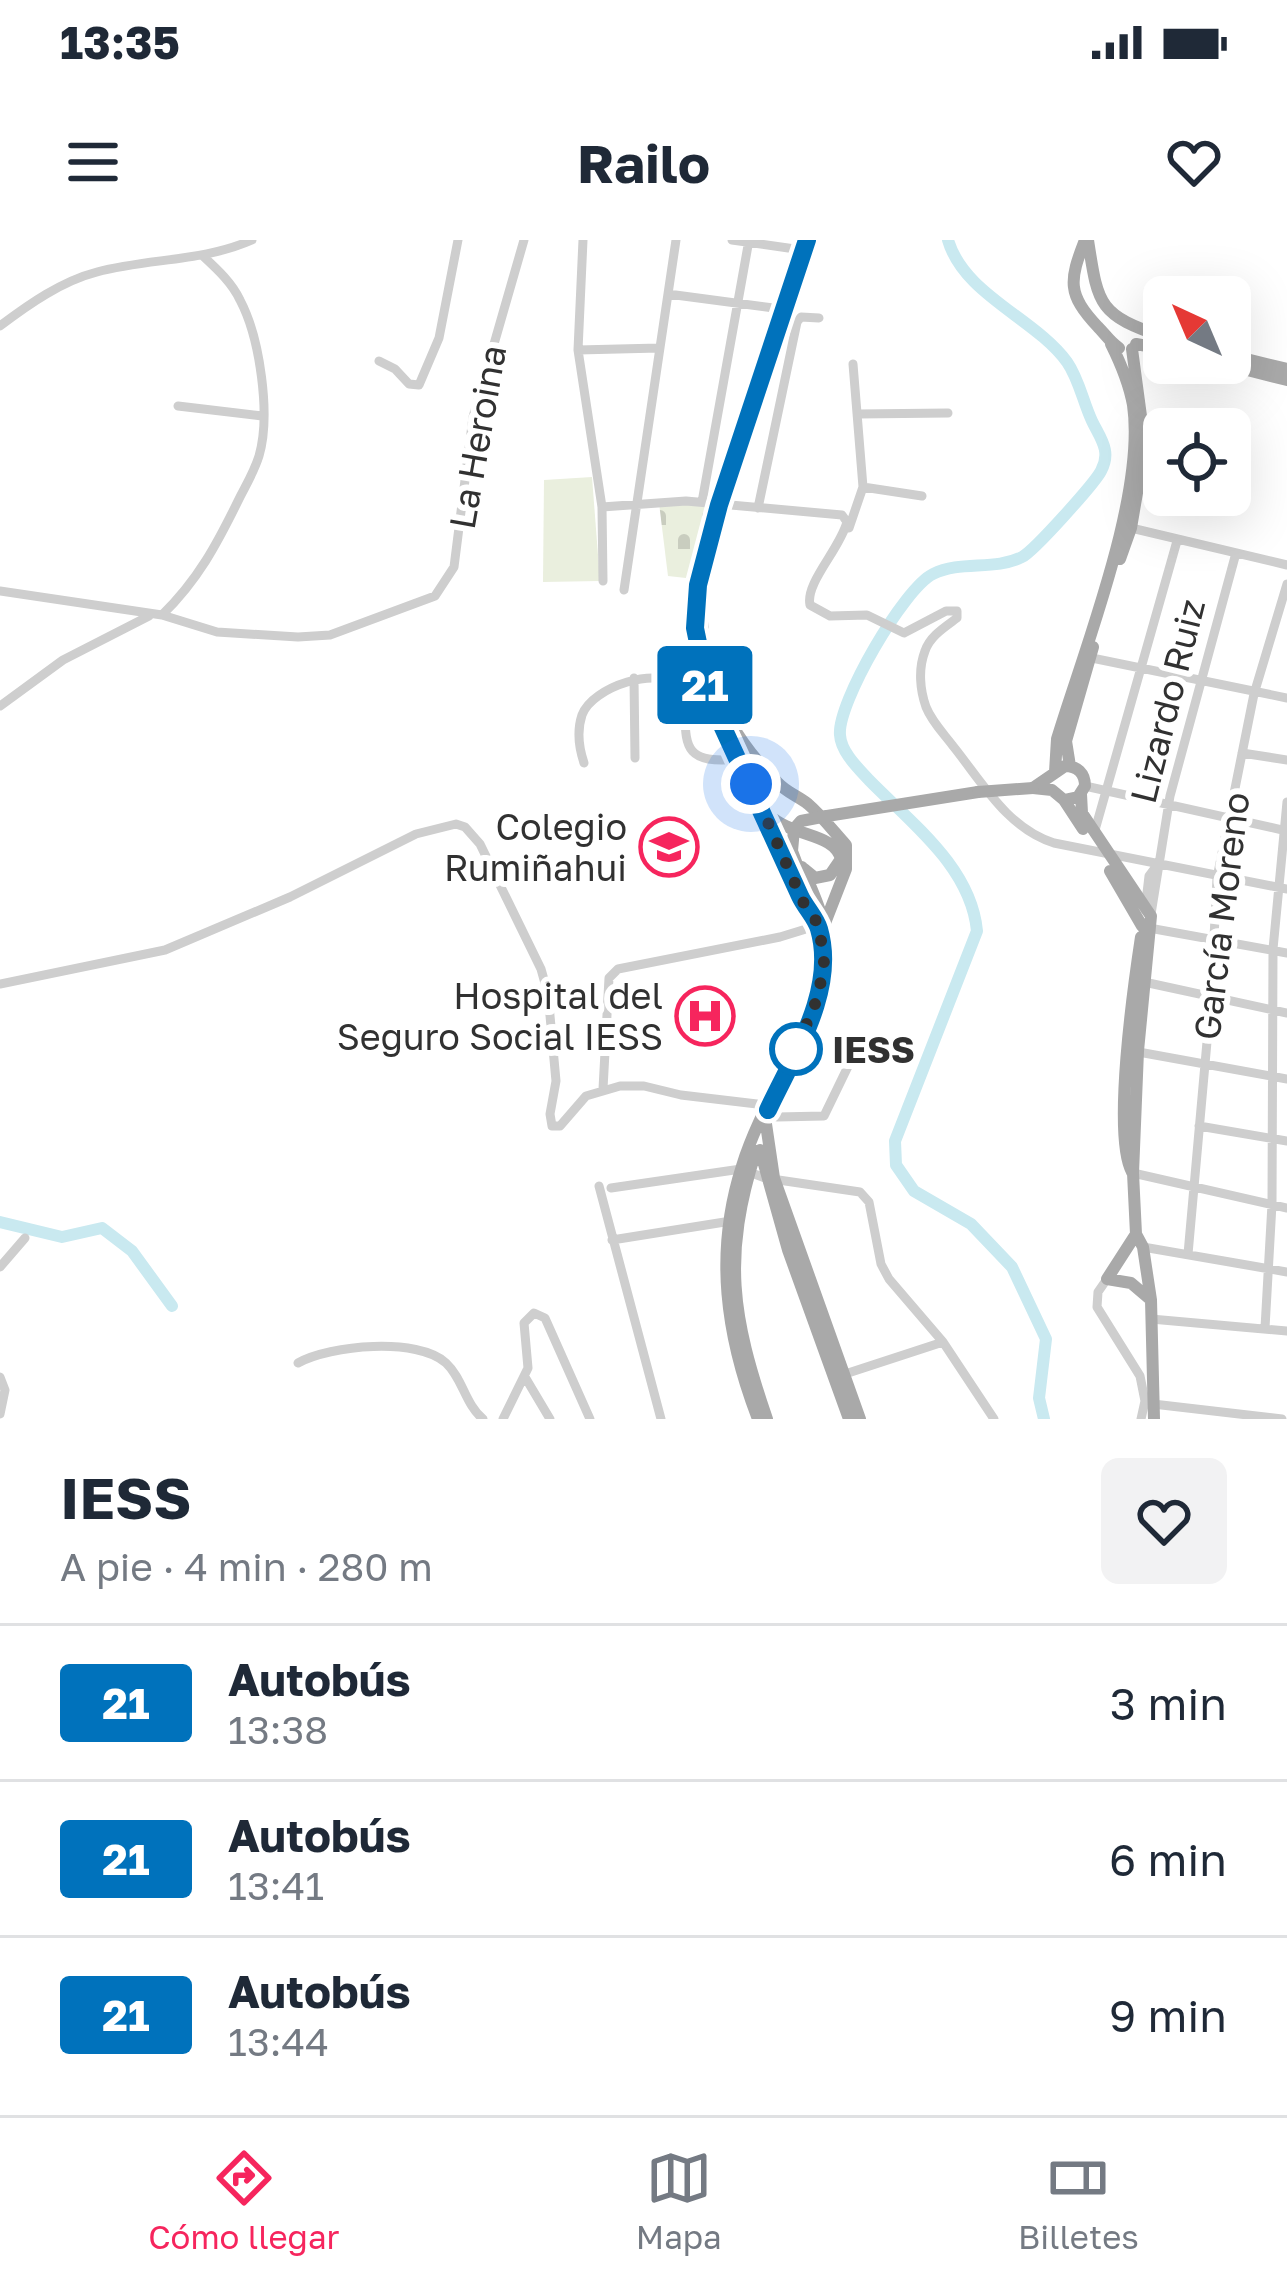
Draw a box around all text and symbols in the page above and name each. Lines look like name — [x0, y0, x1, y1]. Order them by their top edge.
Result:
text: 13:35 — [60, 15, 180, 69]
icon: menu — [60, 129, 126, 195]
icon: heart — [1161, 129, 1227, 195]
text: Railo — [577, 130, 710, 195]
north arrow — [1143, 276, 1251, 384]
map controls — [1143, 276, 1251, 516]
street label: La Heroina — [440, 342, 514, 532]
button: locate — [1143, 408, 1251, 516]
street label: Lizardo Ruiz — [1121, 594, 1213, 808]
line badge: 21 — [651, 646, 759, 724]
text: 21 — [681, 660, 729, 710]
your location — [721, 754, 781, 814]
street label: García Moreno — [1184, 790, 1258, 1042]
place label: Colegio Rumiñahui — [444, 805, 627, 889]
school or university icon: Colegio Rumiñahui — [638, 816, 700, 878]
place label: Hospital del Seguro Social IESS — [337, 974, 663, 1058]
hospital icon: Hospital del Seguro Social IESS — [674, 985, 736, 1047]
marker: IESS — [771, 1024, 821, 1074]
place label: IESS — [832, 1028, 915, 1071]
button: heart — [1101, 1458, 1227, 1584]
text: IESS — [60, 1463, 191, 1532]
text: A pie · 4 min · 280 m — [60, 1543, 433, 1590]
text: Autobús — [228, 1652, 411, 1706]
text: 3 min — [1110, 1676, 1227, 1730]
text: 21 — [102, 1678, 150, 1728]
text: 13:38 — [228, 1706, 328, 1753]
text: Autobús — [228, 1808, 411, 1862]
text: 6 min — [1109, 1832, 1227, 1886]
text: 21 — [102, 1834, 150, 1884]
text: 13:41 — [228, 1862, 324, 1909]
text: Autobús — [228, 1964, 411, 2018]
text: 9 min — [1109, 1988, 1227, 2042]
text: 21 — [102, 1990, 150, 2040]
text: 13:44 — [228, 2018, 329, 2065]
tab: Cómo llegar — [148, 2145, 339, 2256]
tab: Mapa — [636, 2145, 722, 2256]
tab: Billetes — [1018, 2145, 1139, 2256]

